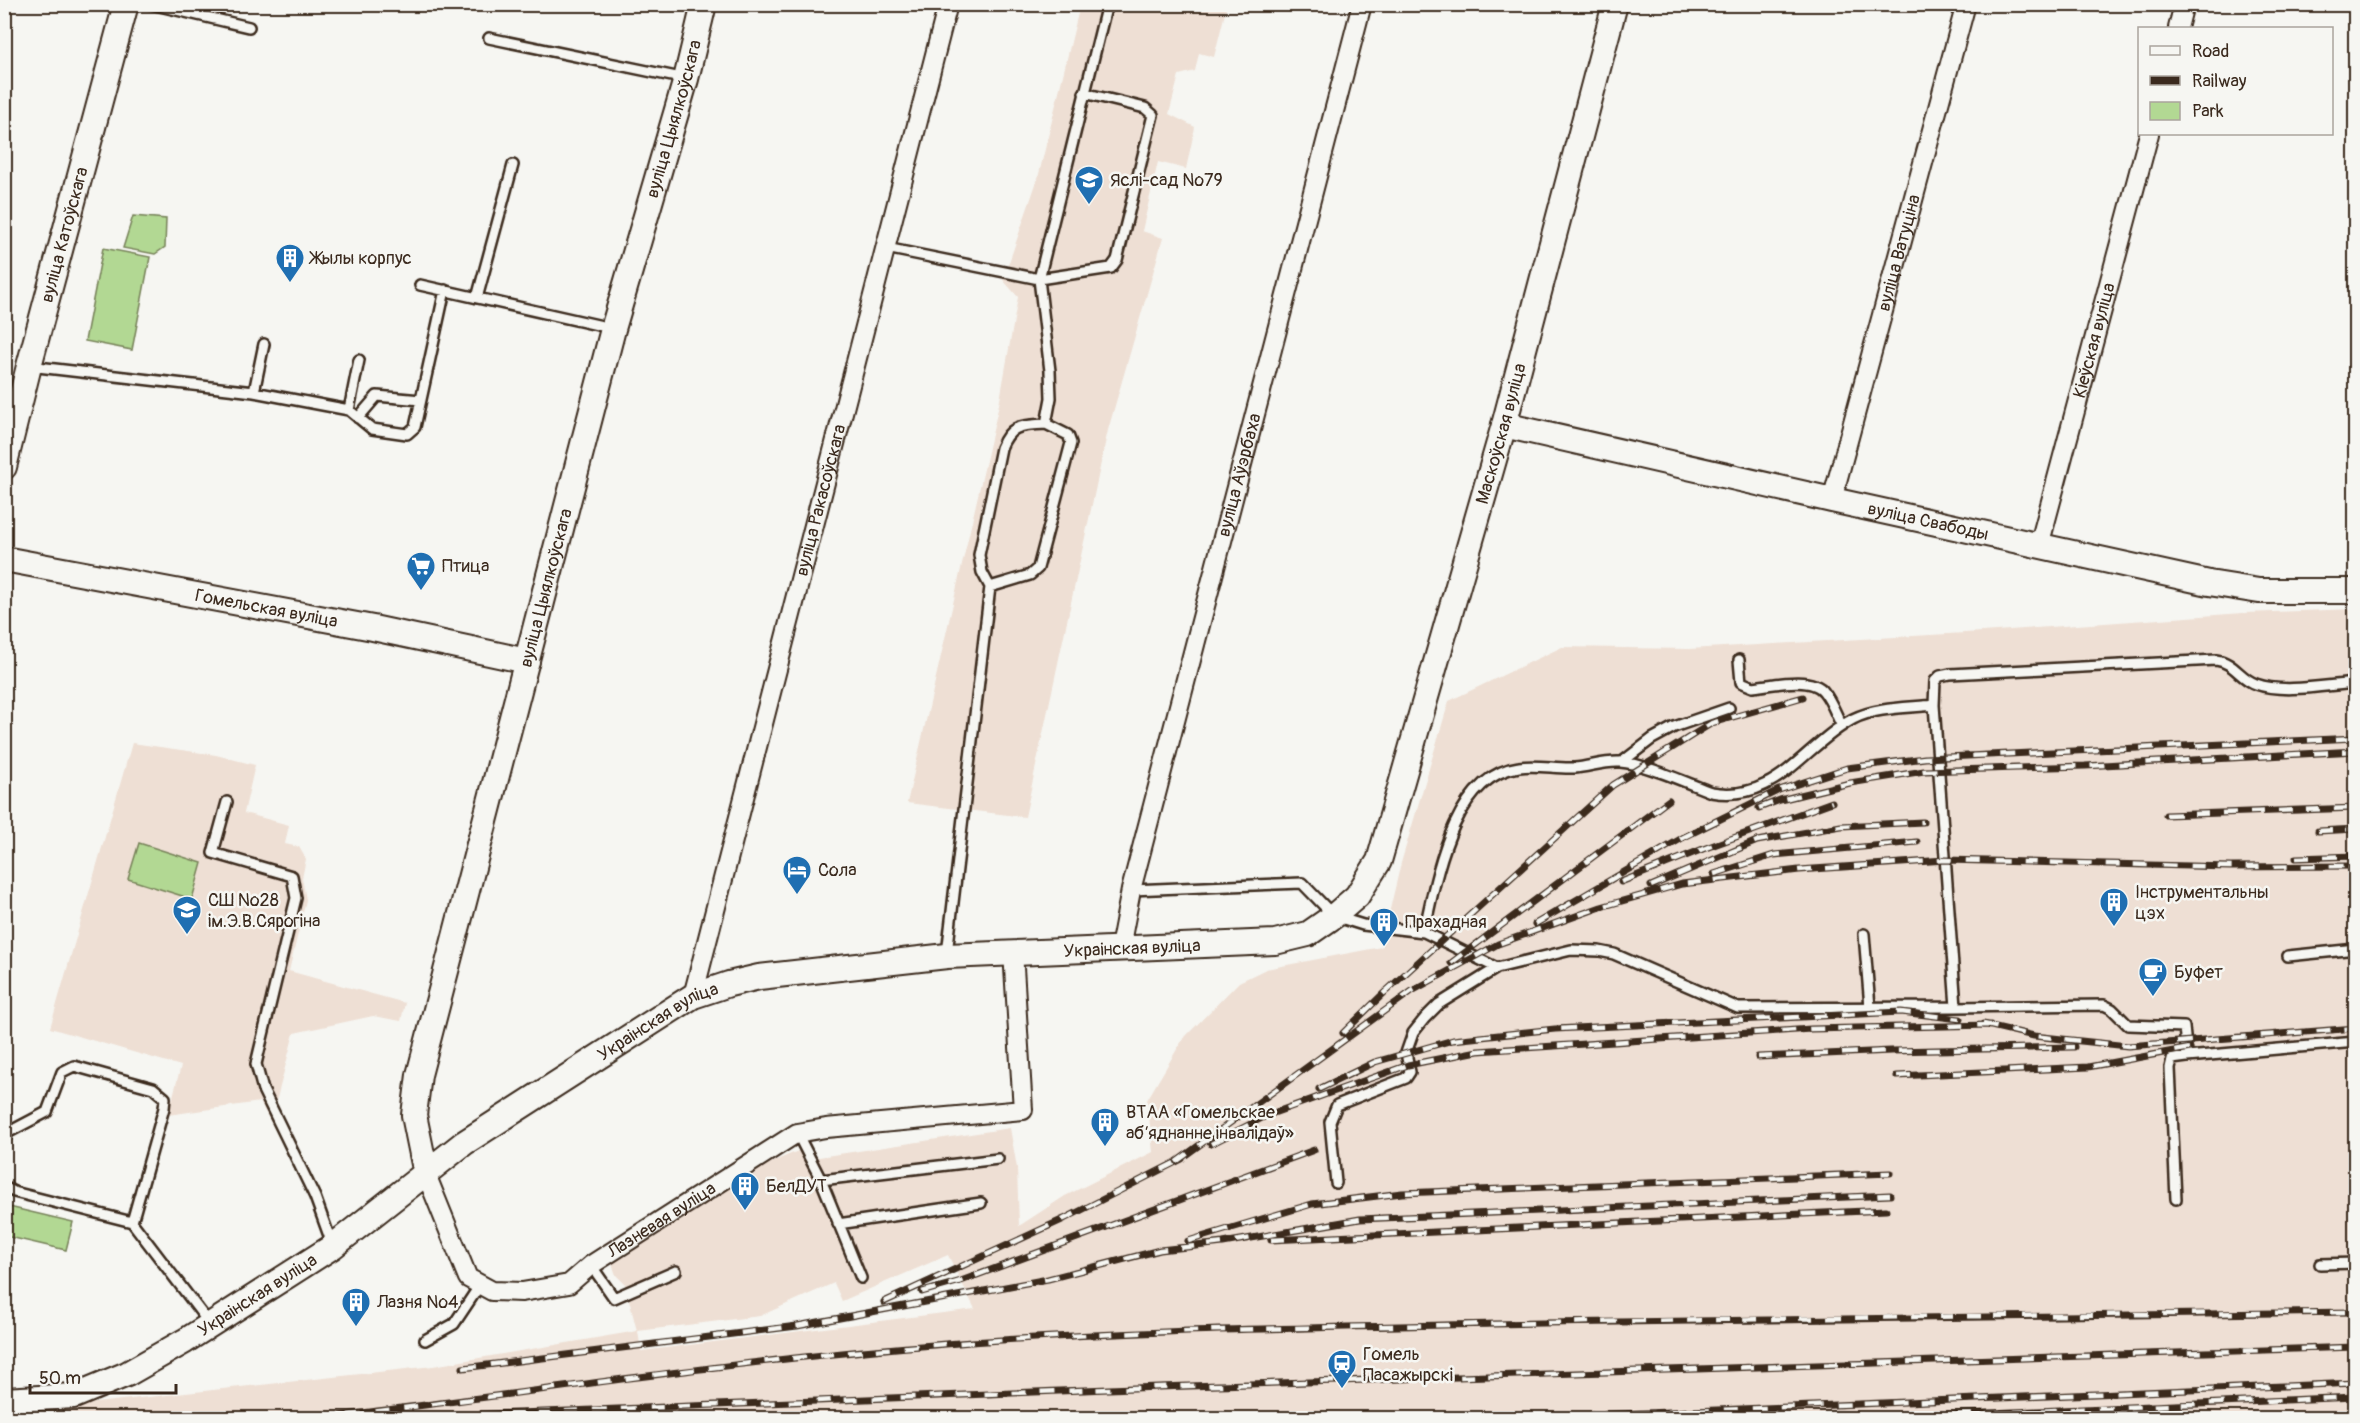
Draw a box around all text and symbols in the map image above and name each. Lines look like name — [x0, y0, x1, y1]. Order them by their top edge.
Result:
legend — [2138, 27, 2333, 135]
street label: вуліца Цыялкоўскага — [640, 38, 706, 201]
text: Road — [2192, 40, 2229, 63]
text: Railway — [2192, 70, 2247, 93]
text: Park — [2192, 100, 2224, 123]
street label: вуліца Катоўскага — [35, 164, 93, 305]
school or university icon: Яслі-сад №79 — [1073, 164, 1105, 206]
place label: Яслі-сад №79 — [1110, 169, 1223, 192]
street label: вуліца Ватуціна — [1872, 192, 1926, 314]
building icon: Жылы корпус — [274, 242, 306, 284]
place label: Жылы корпус — [308, 247, 412, 270]
street label: Кіеўская вуліца — [2068, 280, 2120, 400]
street label: Маскоўская вуліца — [1470, 361, 1531, 507]
street label: вуліца Аўэрбаха — [1212, 411, 1266, 539]
street label: вуліца Ракасоўскага — [790, 422, 851, 578]
street label: вуліца Свабоды — [1866, 497, 1991, 546]
street label: вуліца Цыялкоўскага — [514, 506, 577, 670]
supermarket icon: Птица — [405, 550, 437, 592]
place label: Птица — [442, 555, 489, 578]
street label: Гомельская вуліца — [193, 583, 340, 633]
hotel icon: Сола — [781, 854, 813, 896]
place label: Сола — [818, 859, 857, 882]
place label: Інструментальны цэх — [2135, 881, 2268, 925]
building icon: Інструментальны цэх — [2098, 886, 2130, 928]
place label: СШ №28 ім.Э.В.Сярогіна — [208, 889, 320, 933]
school or university icon: СШ №28 ім.Э.В.Сярогіна — [171, 894, 203, 936]
building icon: Прахадная — [1368, 906, 1400, 948]
place label: Прахадная — [1405, 911, 1487, 934]
street label: Украінская вуліца — [1063, 934, 1201, 963]
cafe icon: Буфет — [2137, 956, 2169, 998]
place label: Буфет — [2174, 961, 2223, 984]
street label: Украінская вуліца — [593, 977, 721, 1066]
place label: ВТАА «Гомельскае абʼяднанне інвалідаў» — [1126, 1101, 1294, 1145]
building icon: ВТАА «Гомельскае абʼяднанне інвалідаў» — [1089, 1106, 1121, 1148]
building icon: БелДУТ — [729, 1170, 761, 1212]
place label: БелДУТ — [766, 1175, 827, 1198]
street label: Лазневая вуліца — [602, 1177, 720, 1264]
street label: Украінская вуліца — [193, 1248, 321, 1341]
building icon: Лазня №4 — [340, 1286, 372, 1328]
place label: Лазня №4 — [376, 1291, 459, 1314]
place label: Гомель Пасажырскі — [1363, 1343, 1453, 1387]
station icon: Гомель Пасажырскі — [1326, 1348, 1358, 1390]
scale bar — [30, 1357, 176, 1395]
text: 50 m — [39, 1367, 81, 1390]

